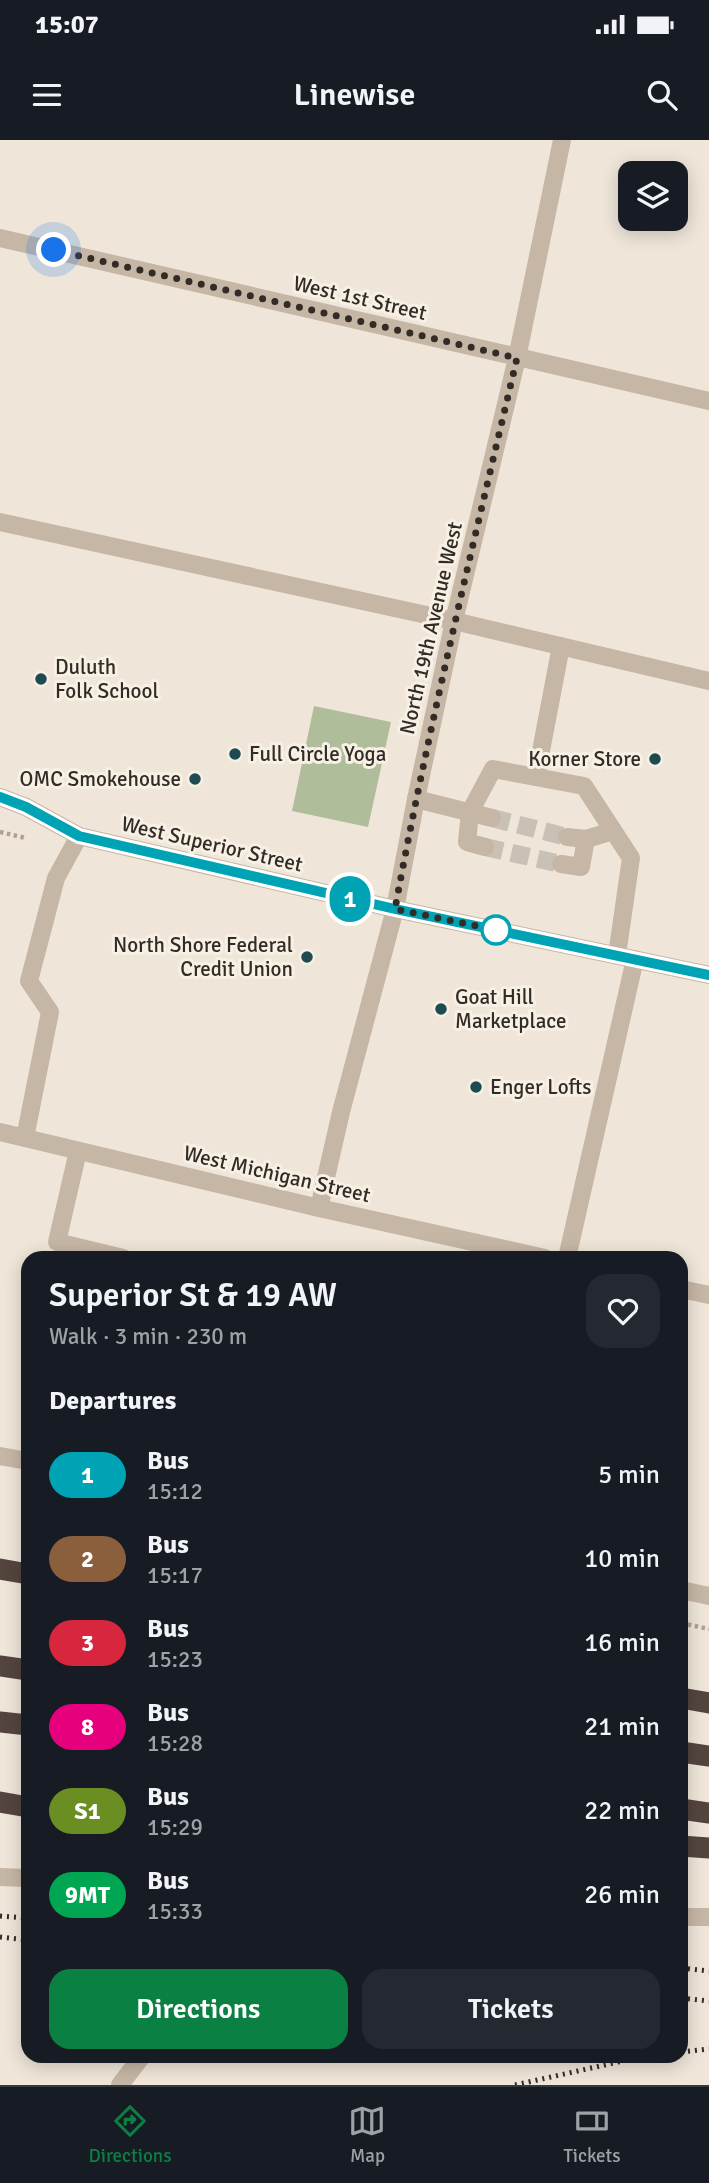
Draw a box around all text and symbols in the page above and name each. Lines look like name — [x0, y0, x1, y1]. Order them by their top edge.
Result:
text: 15:07 — [35, 9, 99, 41]
text: Linewise — [294, 75, 415, 114]
icon: menu — [28, 76, 66, 114]
icon: search — [643, 76, 681, 114]
map controls — [618, 161, 688, 231]
button: layers — [618, 161, 688, 231]
your location — [36, 232, 71, 267]
street label: West 1st Street — [291, 270, 429, 326]
street label: North 19th Avenue West — [394, 519, 468, 737]
place label: Duluth Folk School — [55, 654, 159, 704]
marker: Duluth Folk School — [33, 671, 49, 687]
place label: Full Circle Yoga — [249, 741, 386, 767]
marker: Full Circle Yoga — [227, 746, 243, 762]
place label: Korner Store — [528, 746, 641, 772]
marker: Korner Store — [647, 751, 663, 767]
place label: OMC Smokehouse — [19, 766, 181, 792]
marker: OMC Smokehouse — [187, 771, 203, 787]
street label: West Superior Street — [119, 810, 305, 878]
line badge: 1 — [327, 876, 373, 922]
text: 1 — [344, 884, 356, 914]
unlabelled marker — [481, 915, 511, 945]
place label: North Shore Federal Credit Union — [113, 932, 293, 982]
marker: North Shore Federal Credit Union — [299, 949, 315, 965]
place label: Goat Hill Marketplace — [455, 984, 567, 1034]
marker: Goat Hill Marketplace — [433, 1001, 449, 1017]
place label: Enger Lofts — [490, 1074, 591, 1100]
marker: Enger Lofts — [468, 1079, 484, 1095]
street label: West Michigan Street — [181, 1140, 373, 1208]
button: heart — [586, 1274, 660, 1348]
text: Superior St & 19 AW — [49, 1275, 337, 1316]
text: Walk · 3 min · 230 m — [49, 1322, 247, 1351]
text: Departures — [49, 1385, 176, 1417]
text: Bus — [147, 1445, 189, 1477]
text: 5 min — [598, 1459, 660, 1491]
text: 1 — [81, 1460, 94, 1490]
text: 15:12 — [147, 1477, 203, 1506]
text: Bus — [147, 1529, 189, 1561]
text: 10 min — [584, 1543, 660, 1575]
text: 2 — [81, 1544, 94, 1574]
text: 15:17 — [147, 1561, 203, 1590]
text: Bus — [147, 1613, 189, 1645]
text: 16 min — [584, 1627, 660, 1659]
text: 3 — [81, 1628, 94, 1658]
text: 15:23 — [147, 1645, 203, 1674]
text: Bus — [147, 1697, 189, 1729]
text: 21 min — [584, 1711, 660, 1743]
text: 8 — [81, 1712, 94, 1742]
text: 15:28 — [147, 1729, 203, 1758]
text: Bus — [147, 1781, 189, 1813]
text: 22 min — [584, 1795, 660, 1827]
text: S1 — [74, 1796, 101, 1826]
text: 15:29 — [147, 1813, 203, 1842]
text: Bus — [147, 1865, 189, 1897]
text: 26 min — [584, 1879, 660, 1911]
text: 9MT — [65, 1880, 110, 1910]
text: 15:33 — [147, 1897, 203, 1926]
button: Directions — [49, 1969, 348, 2049]
button: Tickets — [362, 1969, 660, 2049]
tab: Directions — [88, 2102, 172, 2168]
tab: Map — [348, 2102, 386, 2168]
tab: Tickets — [563, 2102, 621, 2168]

